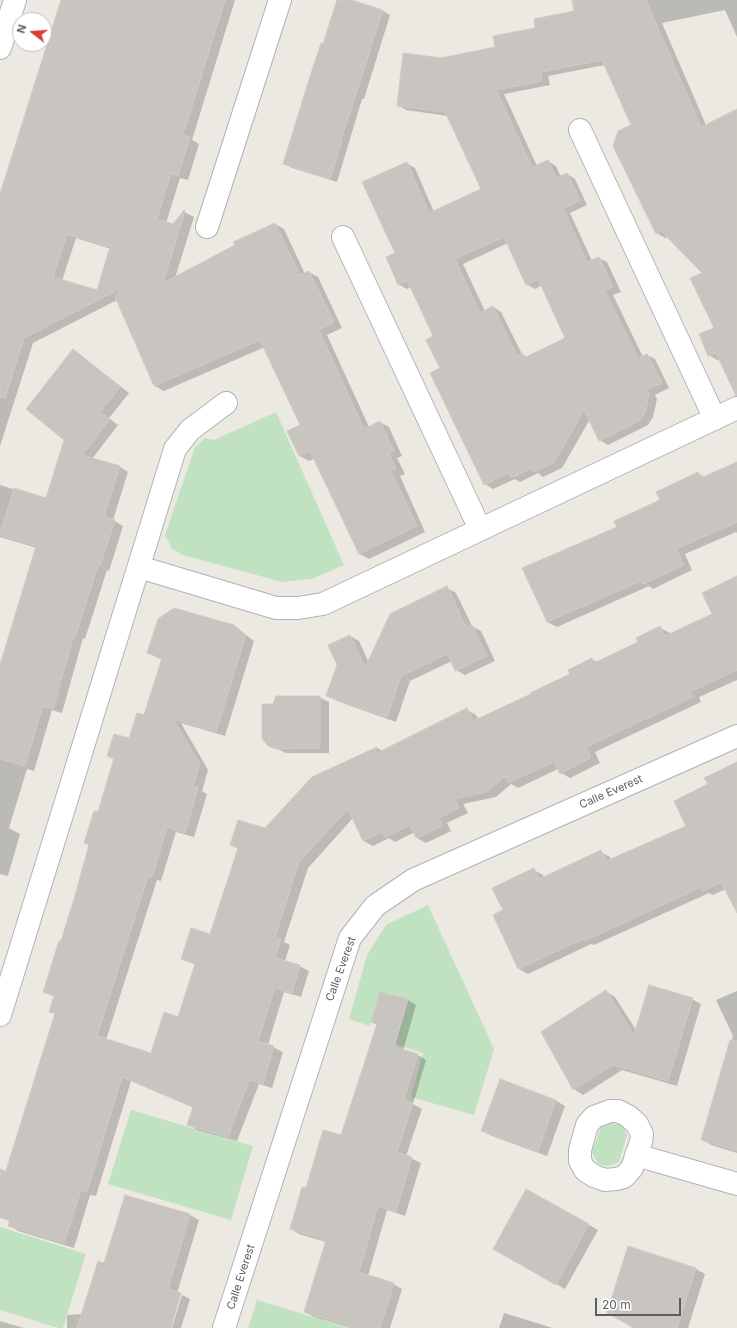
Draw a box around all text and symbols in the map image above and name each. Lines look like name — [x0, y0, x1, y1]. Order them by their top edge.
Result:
north arrow — [12, 12, 52, 52]
text: N — [14, 23, 29, 35]
street label: Calle Everest — [577, 772, 645, 812]
street label: Calle Everest — [323, 935, 359, 1003]
street label: Calle Everest — [224, 1243, 258, 1311]
scale bar — [597, 1290, 683, 1316]
text: 20 m — [602, 1297, 631, 1312]

